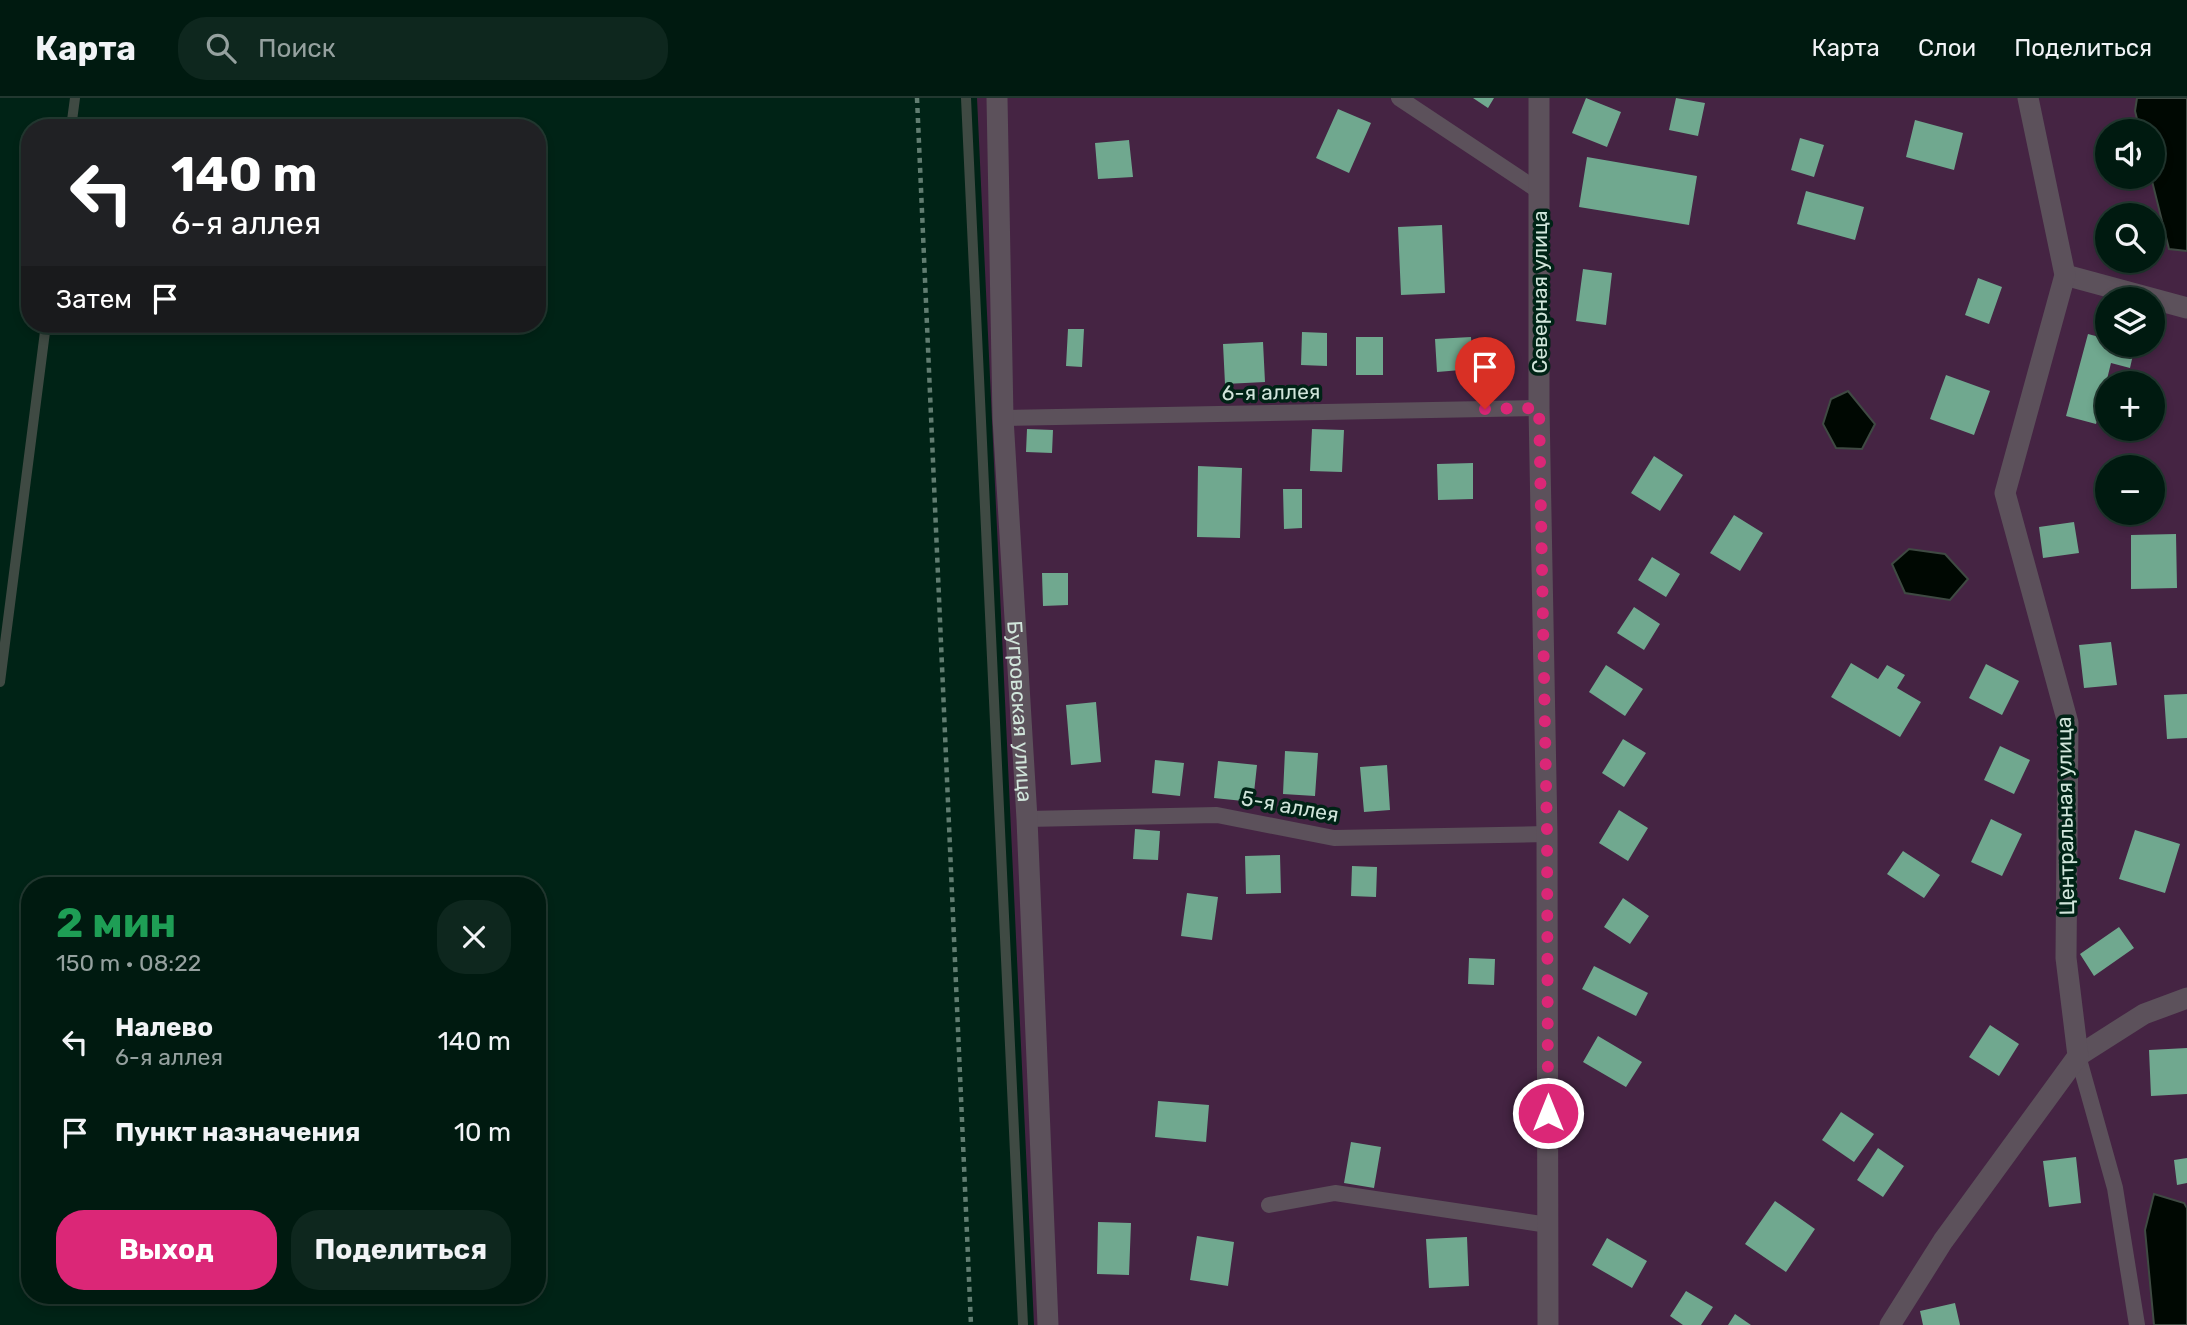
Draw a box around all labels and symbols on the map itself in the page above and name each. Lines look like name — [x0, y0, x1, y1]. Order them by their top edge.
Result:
street label: Северная улица — [1527, 210, 1552, 374]
pin — [1455, 337, 1515, 409]
street label: 6-я аллея — [1222, 379, 1320, 405]
street label: Бугровская улица — [1003, 620, 1038, 803]
street label: Центральная улица — [2051, 716, 2079, 916]
street label: 5-я аллея — [1239, 785, 1341, 827]
position arrow — [1511, 1076, 1585, 1150]

